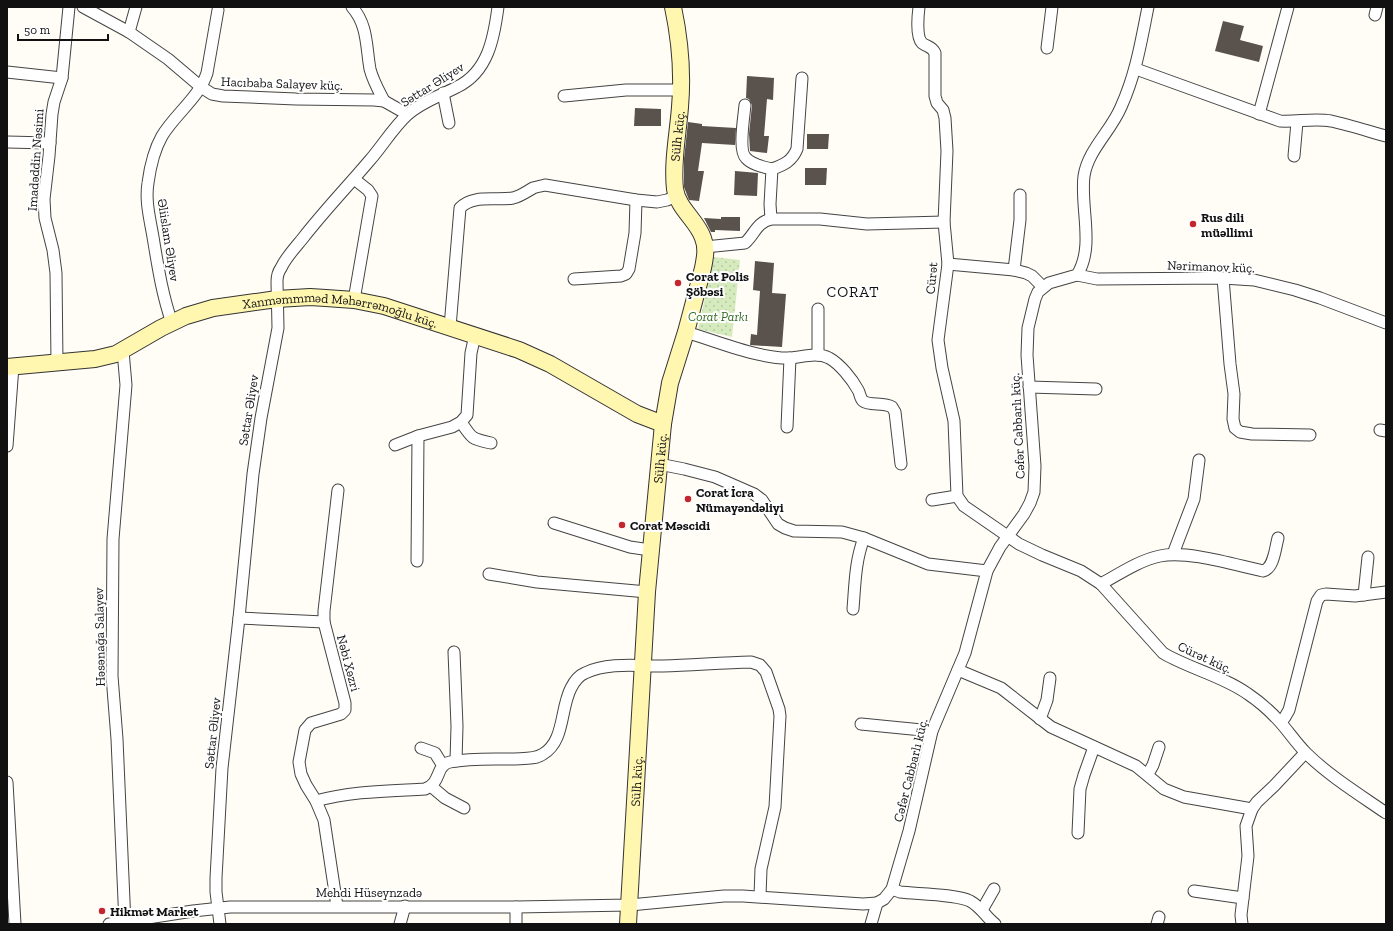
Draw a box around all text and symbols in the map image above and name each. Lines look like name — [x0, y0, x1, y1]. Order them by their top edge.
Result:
scale bar — [18, 16, 108, 42]
text: 50 m — [24, 23, 51, 37]
street label: Səttar Əliyev — [398, 59, 467, 110]
street label: Hacıbaba Salayev küç. — [221, 74, 343, 93]
street label: Imadəddin Nəsimi — [24, 108, 47, 212]
street label: Sülh küç. — [668, 110, 688, 162]
street label: Əliislam Əliyev — [155, 198, 183, 283]
place label: Rus dili müəllimi — [1201, 210, 1253, 240]
marker: Rus dili müəllimi — [1188, 219, 1198, 229]
street label: Nərimanov küç. — [1167, 257, 1255, 276]
street label: Cürət — [923, 261, 940, 295]
place label: Corat Polis Şöbəsi — [686, 269, 749, 299]
marker: Corat Polis Şöbəsi — [673, 278, 683, 288]
district label: CORAT — [827, 283, 879, 301]
street label: Xanməmmməd Məhərrəmoğlu küç. — [242, 290, 440, 331]
park label: Corat Parkı — [688, 309, 748, 324]
street label: Səttar Əliyev — [235, 373, 262, 447]
street label: Cəfər Cabbarlı küç. — [1007, 373, 1028, 479]
street label: Sülh küç. — [650, 432, 670, 484]
place label: Corat İcra Nümayəndəliyi — [696, 485, 784, 515]
marker: Corat İcra Nümayəndəliyi — [683, 494, 693, 504]
place label: Corat Məscidi — [630, 518, 710, 533]
marker: Corat Məscidi — [617, 520, 627, 530]
street label: Həsənağa Salayev — [91, 587, 108, 687]
street label: Nəbi Xəzri — [334, 633, 363, 693]
street label: Cürət küç. — [1175, 638, 1234, 676]
street label: Səttar Əliyev — [201, 696, 224, 770]
street label: Cəfər Cabbarlı küç. — [890, 717, 931, 823]
street label: Sülh küç. — [628, 756, 646, 807]
street label: Mehdi Hüseynzadə — [316, 885, 422, 900]
place label: Hikmət Market — [110, 904, 199, 919]
marker: Hikmət Market — [97, 906, 107, 916]

